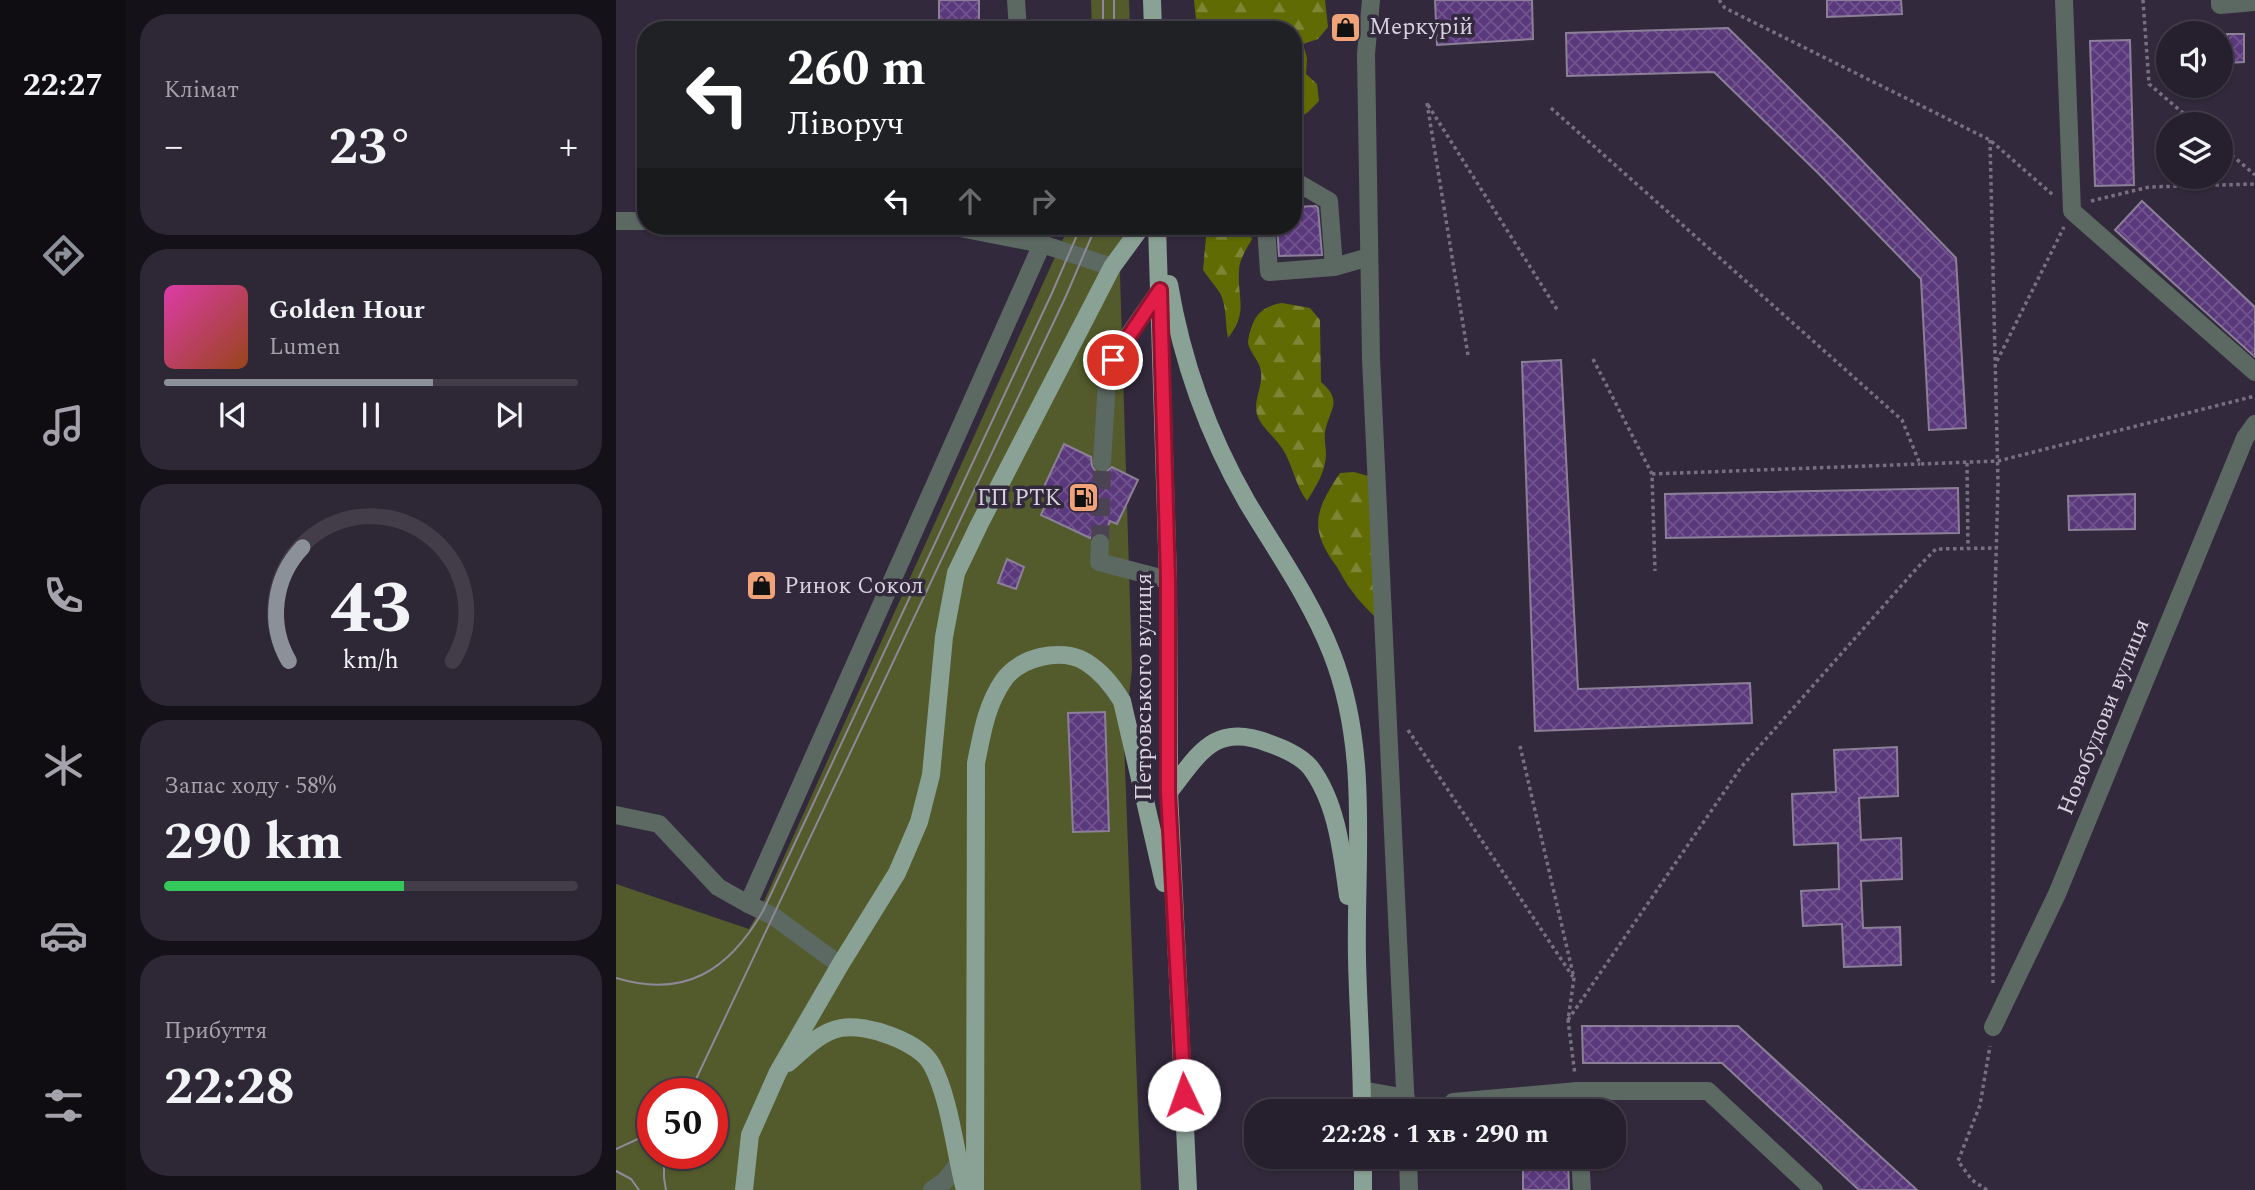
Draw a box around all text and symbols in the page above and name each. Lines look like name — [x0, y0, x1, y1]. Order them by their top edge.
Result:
shop icon: Меркурій — [1329, 10, 1363, 44]
place label: Меркурій — [1369, 10, 1473, 45]
map controls — [2156, 21, 2233, 189]
button: sound — [2156, 21, 2233, 98]
text: 260 m — [787, 32, 926, 107]
icon: left — [672, 49, 763, 140]
text: 22:27 — [23, 61, 103, 110]
text: Клімат — [164, 73, 239, 108]
text: Ліворуч — [787, 100, 904, 149]
text: 23° — [329, 108, 413, 187]
button: layers — [2156, 112, 2233, 189]
text: − — [164, 118, 183, 176]
text: + — [559, 118, 578, 176]
icon: left — [878, 182, 916, 220]
icon: ahead — [951, 182, 989, 220]
icon: right — [1024, 182, 1062, 220]
icon: directions — [39, 231, 88, 280]
text: Golden Hour — [269, 290, 425, 330]
text: Lumen — [269, 330, 341, 365]
pin — [1083, 330, 1143, 390]
icon: arrive — [1094, 341, 1132, 379]
icon: previous — [214, 396, 252, 434]
icon: pause — [352, 396, 390, 434]
icon: next — [490, 396, 528, 434]
icon: music — [39, 401, 88, 450]
place label: ГП РТК — [977, 481, 1061, 516]
fuel station icon: ГП РТК — [1067, 481, 1101, 515]
text: 43 — [330, 554, 412, 665]
shop icon: Ринок Сокол — [744, 569, 778, 603]
place label: Ринок Сокол — [784, 569, 923, 604]
icon: phone — [39, 571, 88, 620]
street label: Петровського вулиця — [1127, 573, 1162, 801]
street label: Новобудови вулиця — [2049, 613, 2159, 821]
text: km/h — [343, 642, 399, 680]
icon: climate — [39, 741, 88, 790]
text: Запас ходу · 58% — [164, 769, 336, 804]
text: 290 km — [164, 803, 343, 882]
icon: car — [39, 911, 88, 960]
text: Прибуття — [164, 1014, 267, 1049]
text: 22:28 — [164, 1048, 295, 1127]
position arrow — [1147, 1058, 1221, 1132]
speed limit sign: 50 — [637, 1078, 728, 1169]
icon: filters — [39, 1081, 88, 1130]
text: 22:28 · 1 хв · 290 m — [1321, 1114, 1549, 1154]

